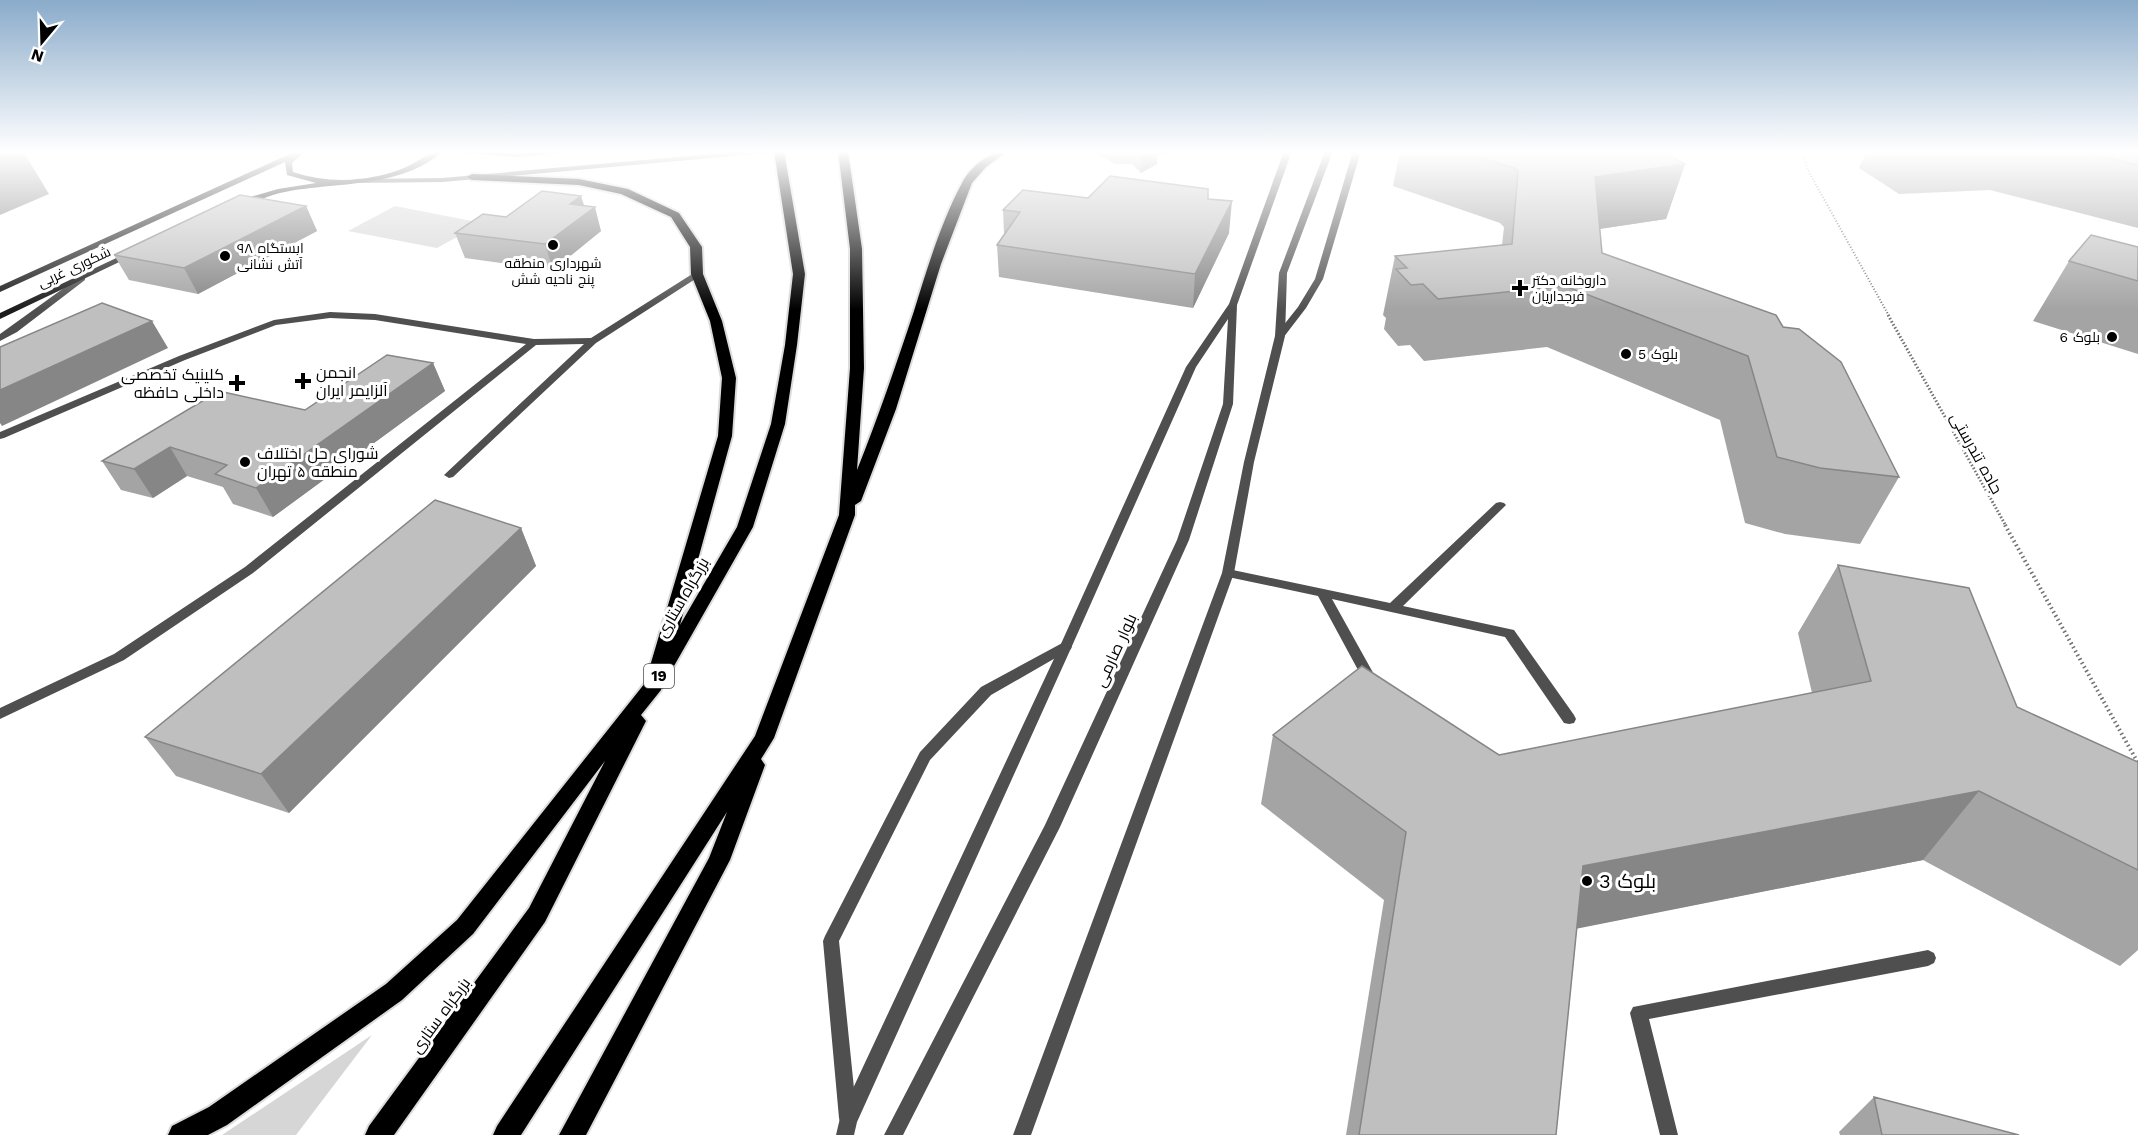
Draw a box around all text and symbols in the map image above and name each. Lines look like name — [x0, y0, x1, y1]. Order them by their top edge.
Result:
north arrow — [12, 12, 72, 72]
text: N — [29, 45, 46, 67]
marker: شهرداری منطقه پنج ناحیه شش — [546, 238, 560, 252]
place label: ایستگاه ۹۸ آتش نشانی — [237, 240, 304, 272]
street label: شکوری غربی — [35, 243, 113, 291]
marker: ایستگاه ۹۸ آتش نشانی — [218, 249, 232, 263]
place label: شهرداری منطقه پنج ناحیه شش — [504, 255, 602, 289]
place label: داروخانه دکتر فرجداریان — [1531, 272, 1606, 304]
marker: داروخانه دکتر فرجداریان — [1513, 281, 1527, 295]
place label: بلوک 6 — [2060, 329, 2100, 345]
marker: بلوک 6 — [2105, 330, 2119, 344]
place label: بلوک 5 — [1638, 346, 1678, 362]
marker: بلوک 5 — [1619, 347, 1633, 361]
place label: انجمن آلزایمر ایران — [316, 363, 388, 401]
place label: کلینیک تخصصی داخلی حافظه — [121, 365, 224, 403]
marker: انجمن آلزایمر ایران — [294, 372, 312, 390]
marker: کلینیک تخصصی داخلی حافظه — [228, 374, 246, 392]
street label: جاده تندرستی — [1946, 409, 2007, 498]
place label: شورای حل اختلاف منطقه ۵ تهران — [257, 444, 378, 482]
marker: شورای حل اختلاف منطقه ۵ تهران — [238, 455, 252, 469]
street label: بزرگراه ستاری — [652, 554, 714, 641]
street label: بلوار صارمی — [1090, 610, 1142, 690]
road number: 19 — [644, 664, 674, 688]
place label: بلوک 3 — [1599, 869, 1656, 893]
marker: بلوک 3 — [1580, 874, 1594, 888]
street label: بزرگراه ستاری — [407, 974, 475, 1058]

